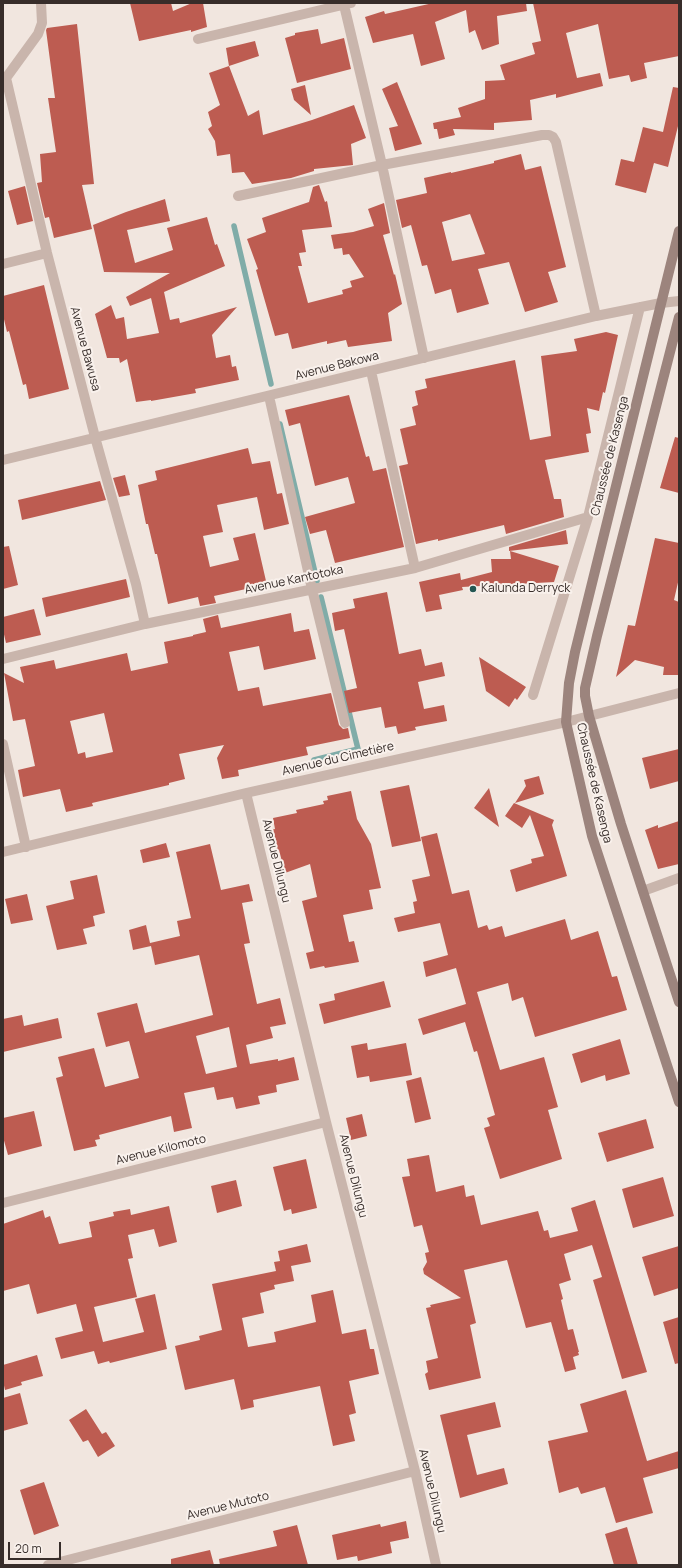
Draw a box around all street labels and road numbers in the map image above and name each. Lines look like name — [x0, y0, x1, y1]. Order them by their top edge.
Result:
street label: Avenue Bawusa — [67, 305, 103, 393]
street label: Avenue Bakowa — [294, 349, 380, 383]
street label: Chaussée de Kasenga — [588, 395, 632, 517]
street label: Avenue Kantotoka — [243, 563, 345, 597]
street label: Chaussée de Kasenga — [573, 722, 615, 844]
street label: Avenue du Cimetière — [281, 739, 395, 779]
street label: Avenue Dilungu — [259, 818, 293, 904]
street label: Avenue Kilomoto — [115, 1132, 207, 1168]
street label: Avenue Dilungu — [336, 1133, 370, 1219]
street label: Avenue Dilungu — [415, 1448, 449, 1534]
street label: Avenue Mutoto — [185, 1489, 271, 1523]

